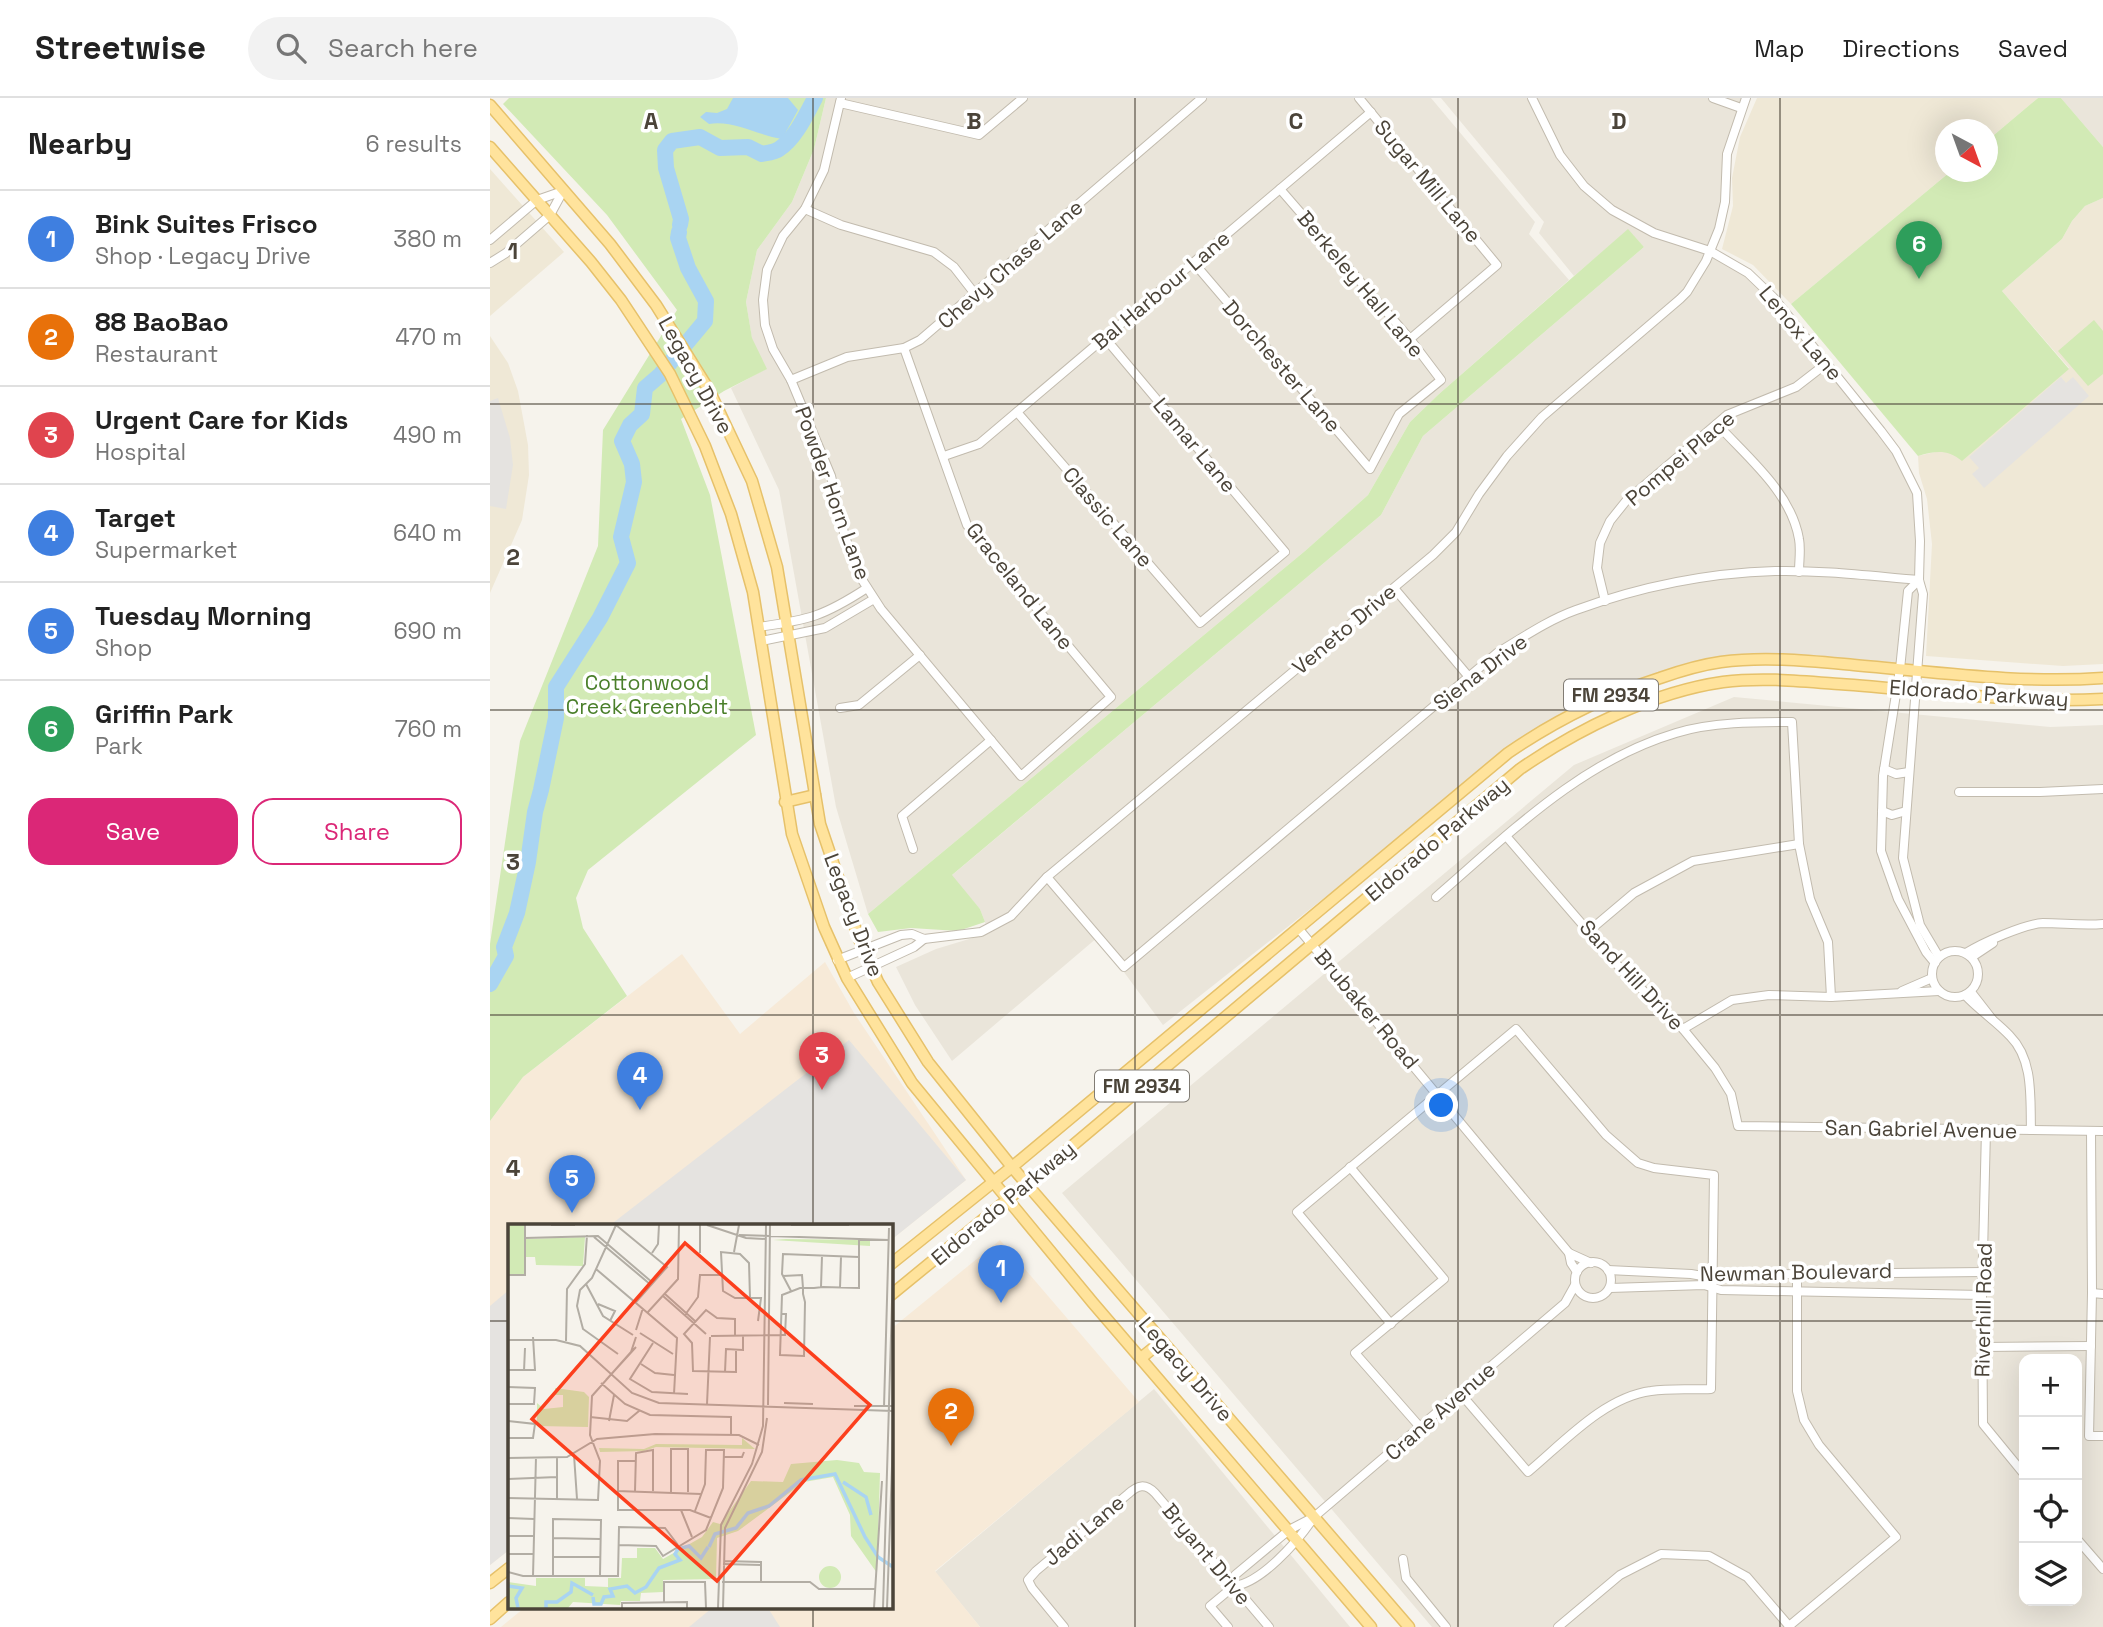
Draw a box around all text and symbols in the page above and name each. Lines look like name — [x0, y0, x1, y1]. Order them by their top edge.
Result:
search box — [248, 17, 738, 80]
text: Streetwise — [35, 27, 206, 69]
icon: search — [272, 29, 310, 67]
text: Search here — [328, 31, 478, 65]
text: Map — [1754, 33, 1804, 64]
text: Directions — [1842, 33, 1960, 64]
text: Saved — [1998, 33, 2068, 64]
text: A — [644, 106, 659, 136]
text: B — [966, 106, 982, 136]
text: C — [1289, 106, 1303, 136]
text: D — [1611, 106, 1627, 136]
street label: Sugar Mill Lane — [1369, 114, 1487, 248]
north arrow — [1935, 119, 1998, 182]
text: Nearby — [28, 124, 132, 163]
text: 6 results — [366, 129, 462, 159]
street label: Chevy Chase Lane — [932, 193, 1088, 335]
street label: Berkeley Hall Lane — [1292, 205, 1430, 363]
text: Bink Suites Frisco — [95, 207, 318, 241]
pin: 6 — [1896, 221, 1942, 279]
text: 1 — [46, 224, 56, 254]
text: 380 m — [393, 224, 462, 254]
street label: Bal Harbour Lane — [1087, 224, 1235, 356]
text: 1 — [508, 236, 518, 266]
text: Shop · Legacy Drive — [95, 241, 311, 271]
street label: Lenox Lane — [1753, 280, 1849, 386]
street label: Dorchester Lane — [1217, 294, 1347, 438]
text: 88 BaoBao — [95, 305, 229, 339]
street label: Legacy Drive — [653, 312, 739, 438]
text: 2 — [44, 322, 58, 352]
text: 470 m — [395, 322, 462, 352]
text: Restaurant — [95, 339, 218, 369]
street label: Lamar Lane — [1147, 392, 1243, 498]
text: Urgent Care for Kids — [95, 403, 348, 437]
street label: Powder Horn Lane — [789, 403, 877, 583]
street label: Pompei Place — [1620, 404, 1740, 512]
text: 3 — [44, 420, 58, 450]
text: 490 m — [393, 420, 462, 450]
text: Hospital — [95, 437, 186, 467]
street label: Classic Lane — [1057, 461, 1159, 573]
text: Target — [95, 501, 176, 535]
street label: Graceland Lane — [960, 517, 1080, 655]
text: 4 — [44, 518, 58, 548]
text: 640 m — [393, 518, 462, 548]
text: Supermarket — [95, 535, 237, 565]
text: 2 — [506, 542, 520, 572]
street label: Veneto Drive — [1286, 578, 1402, 680]
text: Tuesday Morning — [95, 599, 312, 633]
text: 5 — [44, 616, 58, 646]
text: 690 m — [393, 616, 462, 646]
street label: Siena Drive — [1428, 628, 1532, 716]
text: Shop — [95, 633, 152, 663]
park label: Cottonwood Creek Greenbelt — [566, 669, 728, 720]
street label: Eldorado Parkway — [1888, 673, 2070, 713]
road number: FM 2934 — [1564, 680, 1658, 710]
text: Griffin Park — [95, 697, 233, 731]
text: 6 — [44, 714, 58, 744]
text: 760 m — [395, 714, 462, 744]
text: Park — [95, 731, 143, 761]
street label: Eldorado Parkway — [1359, 771, 1515, 907]
button: Save — [28, 798, 238, 865]
button: Share — [252, 798, 462, 865]
text: 3 — [506, 847, 520, 877]
street label: Legacy Drive — [818, 849, 890, 981]
street label: Sand Hill Drive — [1574, 914, 1690, 1036]
street label: Brubaker Road — [1309, 944, 1425, 1074]
pin: 3 — [799, 1032, 845, 1090]
pin: 4 — [617, 1052, 663, 1110]
road number: FM 2934 — [1095, 1070, 1189, 1102]
your location — [1424, 1088, 1458, 1122]
street label: San Gabriel Avenue — [1824, 1114, 2018, 1144]
street label: Eldorado Parkway — [925, 1135, 1081, 1271]
text: 4 — [506, 1153, 521, 1183]
pin: 5 — [549, 1155, 595, 1213]
inset map — [508, 1224, 892, 1610]
street label: Riverhill Road — [1968, 1242, 1998, 1378]
pin: 1 — [978, 1245, 1024, 1303]
street label: Newman Boulevard — [1700, 1257, 1892, 1287]
street label: Legacy Drive — [1133, 1311, 1239, 1427]
map controls — [2019, 1354, 2082, 1606]
button: + — [2019, 1354, 2082, 1417]
street label: Crane Avenue — [1379, 1356, 1501, 1466]
pin: 2 — [928, 1388, 974, 1446]
button: − — [2019, 1417, 2082, 1480]
button: locate — [2019, 1480, 2082, 1543]
street label: Jadi Lane — [1038, 1489, 1130, 1571]
street label: Bryant Drive — [1157, 1498, 1257, 1610]
button: layers — [2019, 1543, 2082, 1606]

